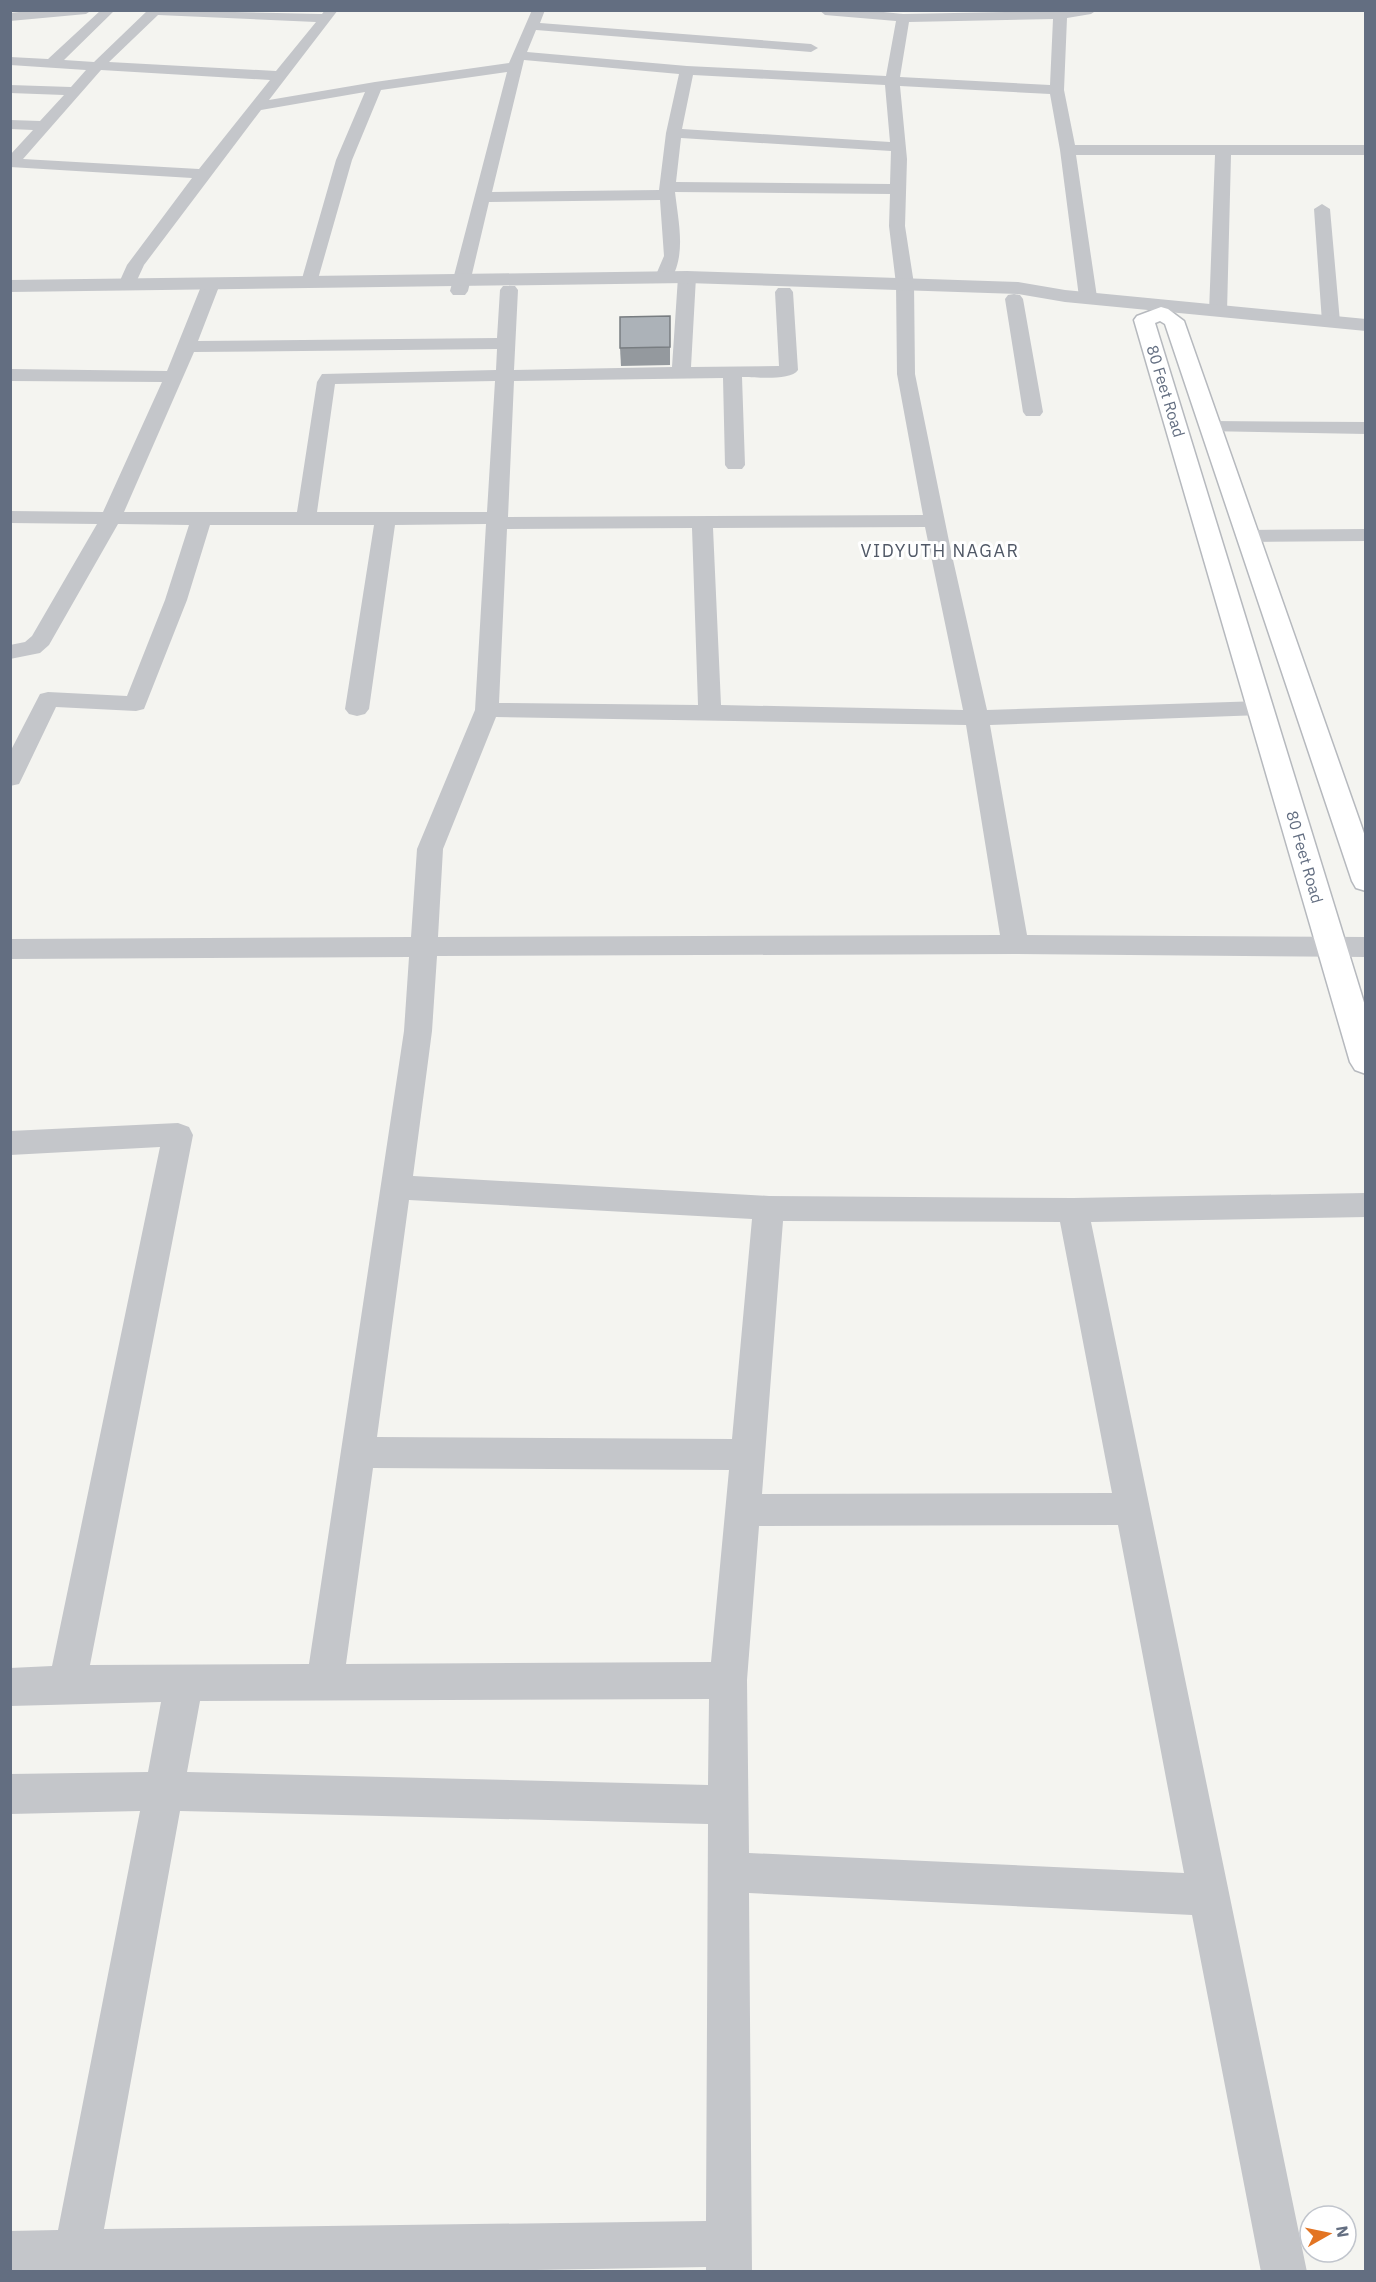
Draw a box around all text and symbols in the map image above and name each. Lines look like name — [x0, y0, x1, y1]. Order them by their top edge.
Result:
street label: 80 Feet Road — [1143, 343, 1189, 439]
district label: VIDYUTH NAGAR — [861, 539, 1019, 562]
street label: 80 Feet Road — [1282, 808, 1328, 906]
north arrow — [1298, 2204, 1358, 2264]
text: N — [1332, 2224, 1354, 2239]

